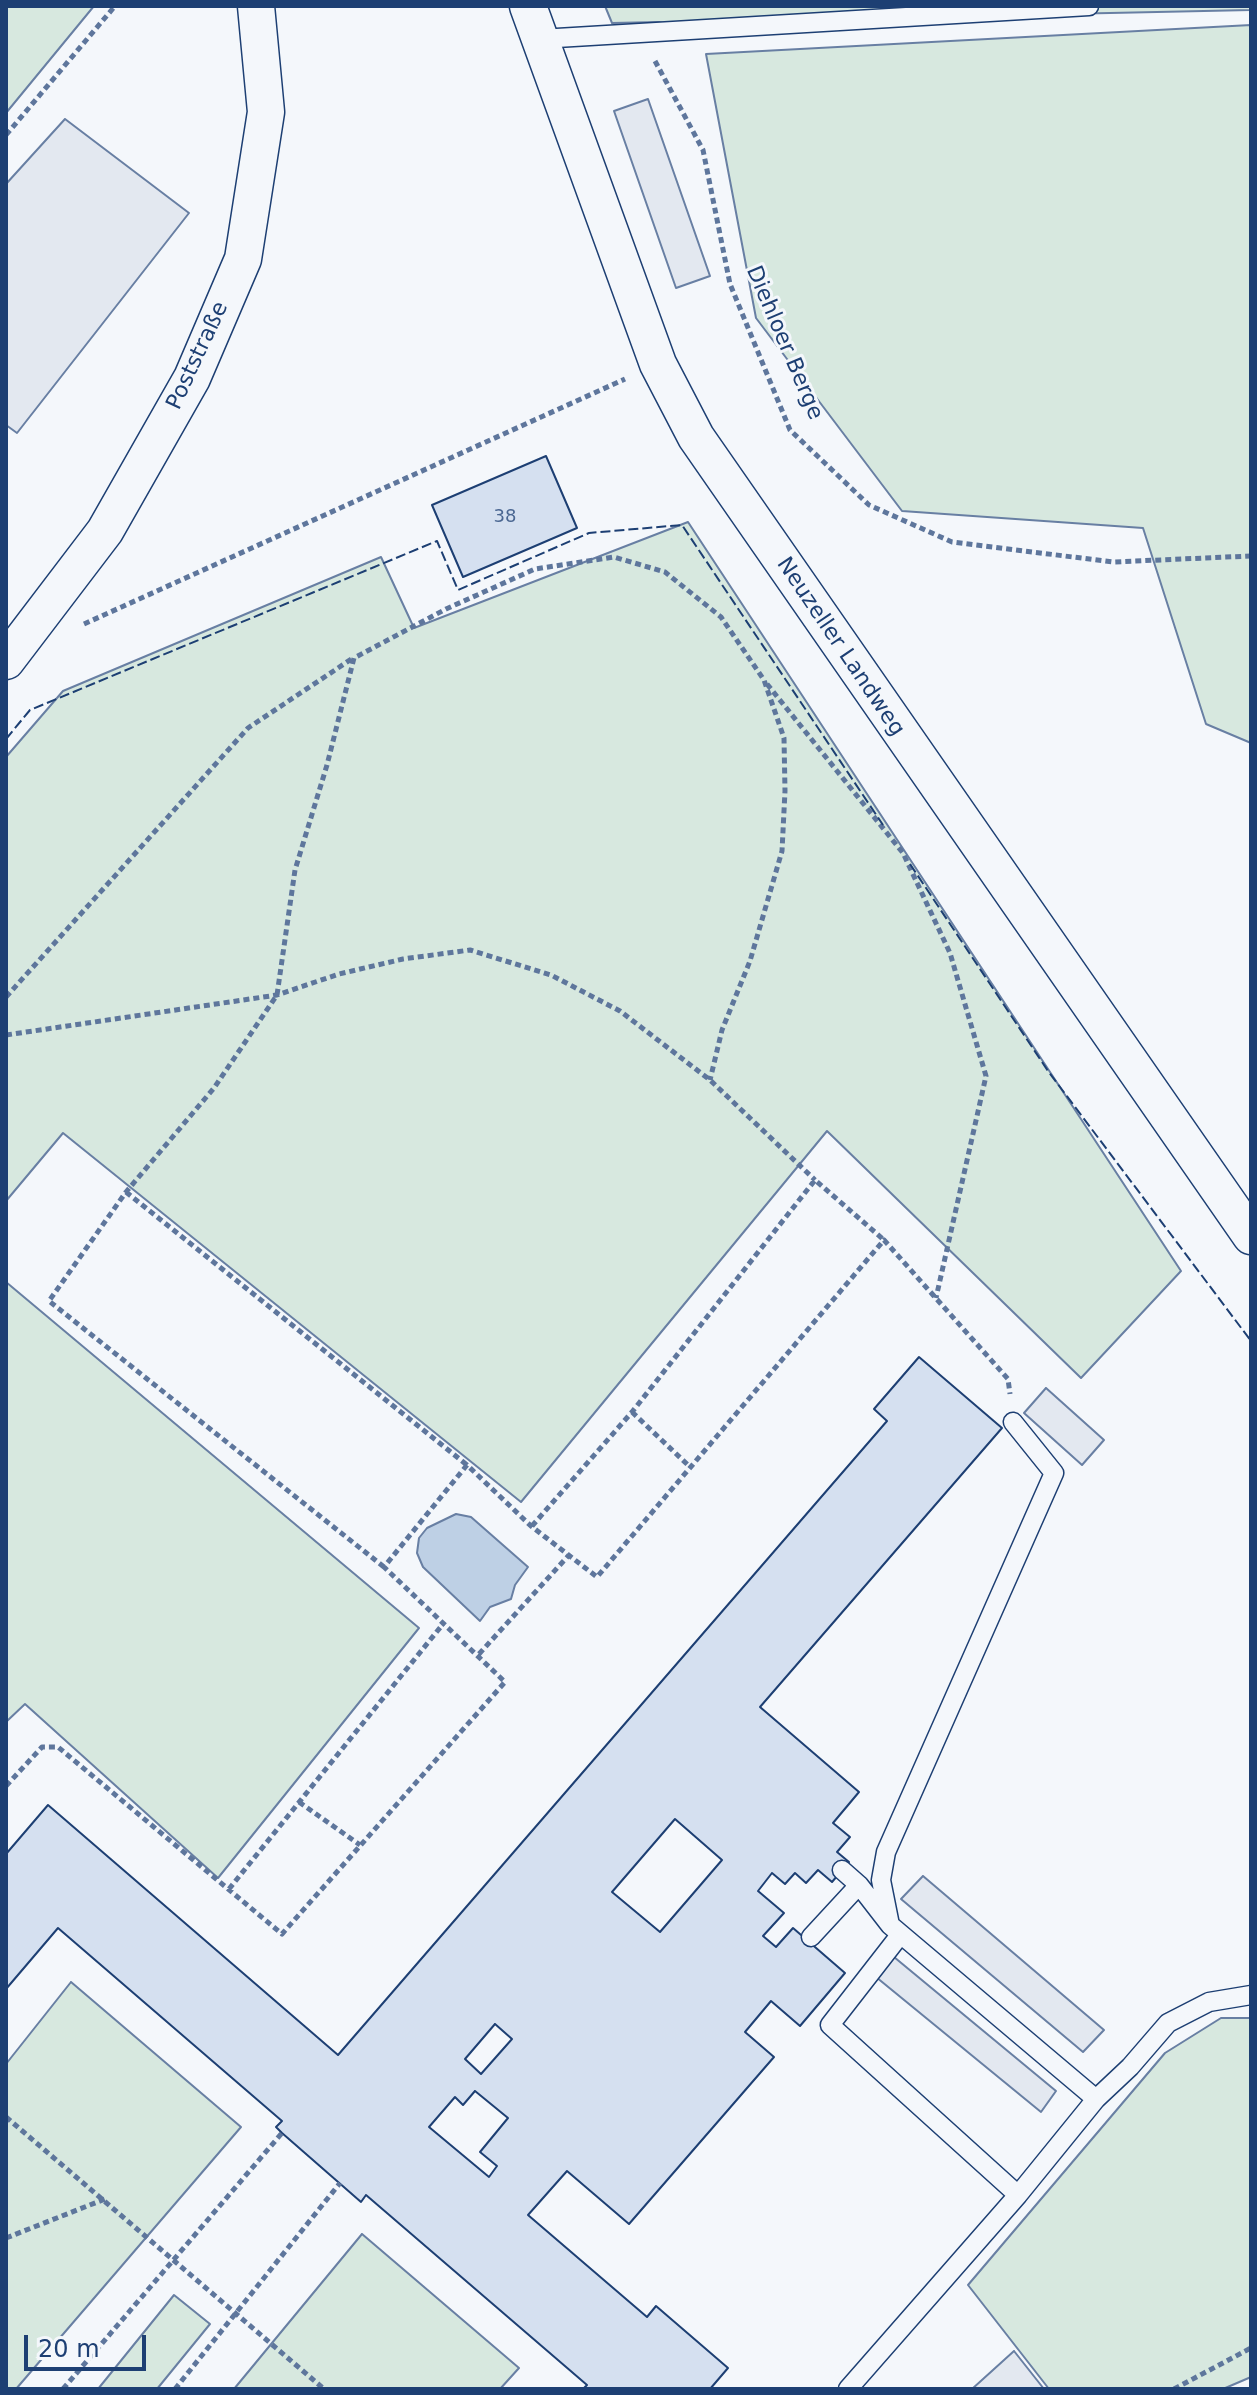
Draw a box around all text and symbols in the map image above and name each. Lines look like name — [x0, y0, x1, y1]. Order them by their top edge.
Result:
street label: Diehloer Berge — [740, 262, 828, 424]
street label: Poststraße — [162, 298, 234, 414]
house number: 38 — [494, 506, 516, 528]
street label: Neuzeller Landweg — [770, 553, 910, 741]
scale bar — [28, 2319, 150, 2369]
text: 20 m — [38, 2335, 100, 2363]

